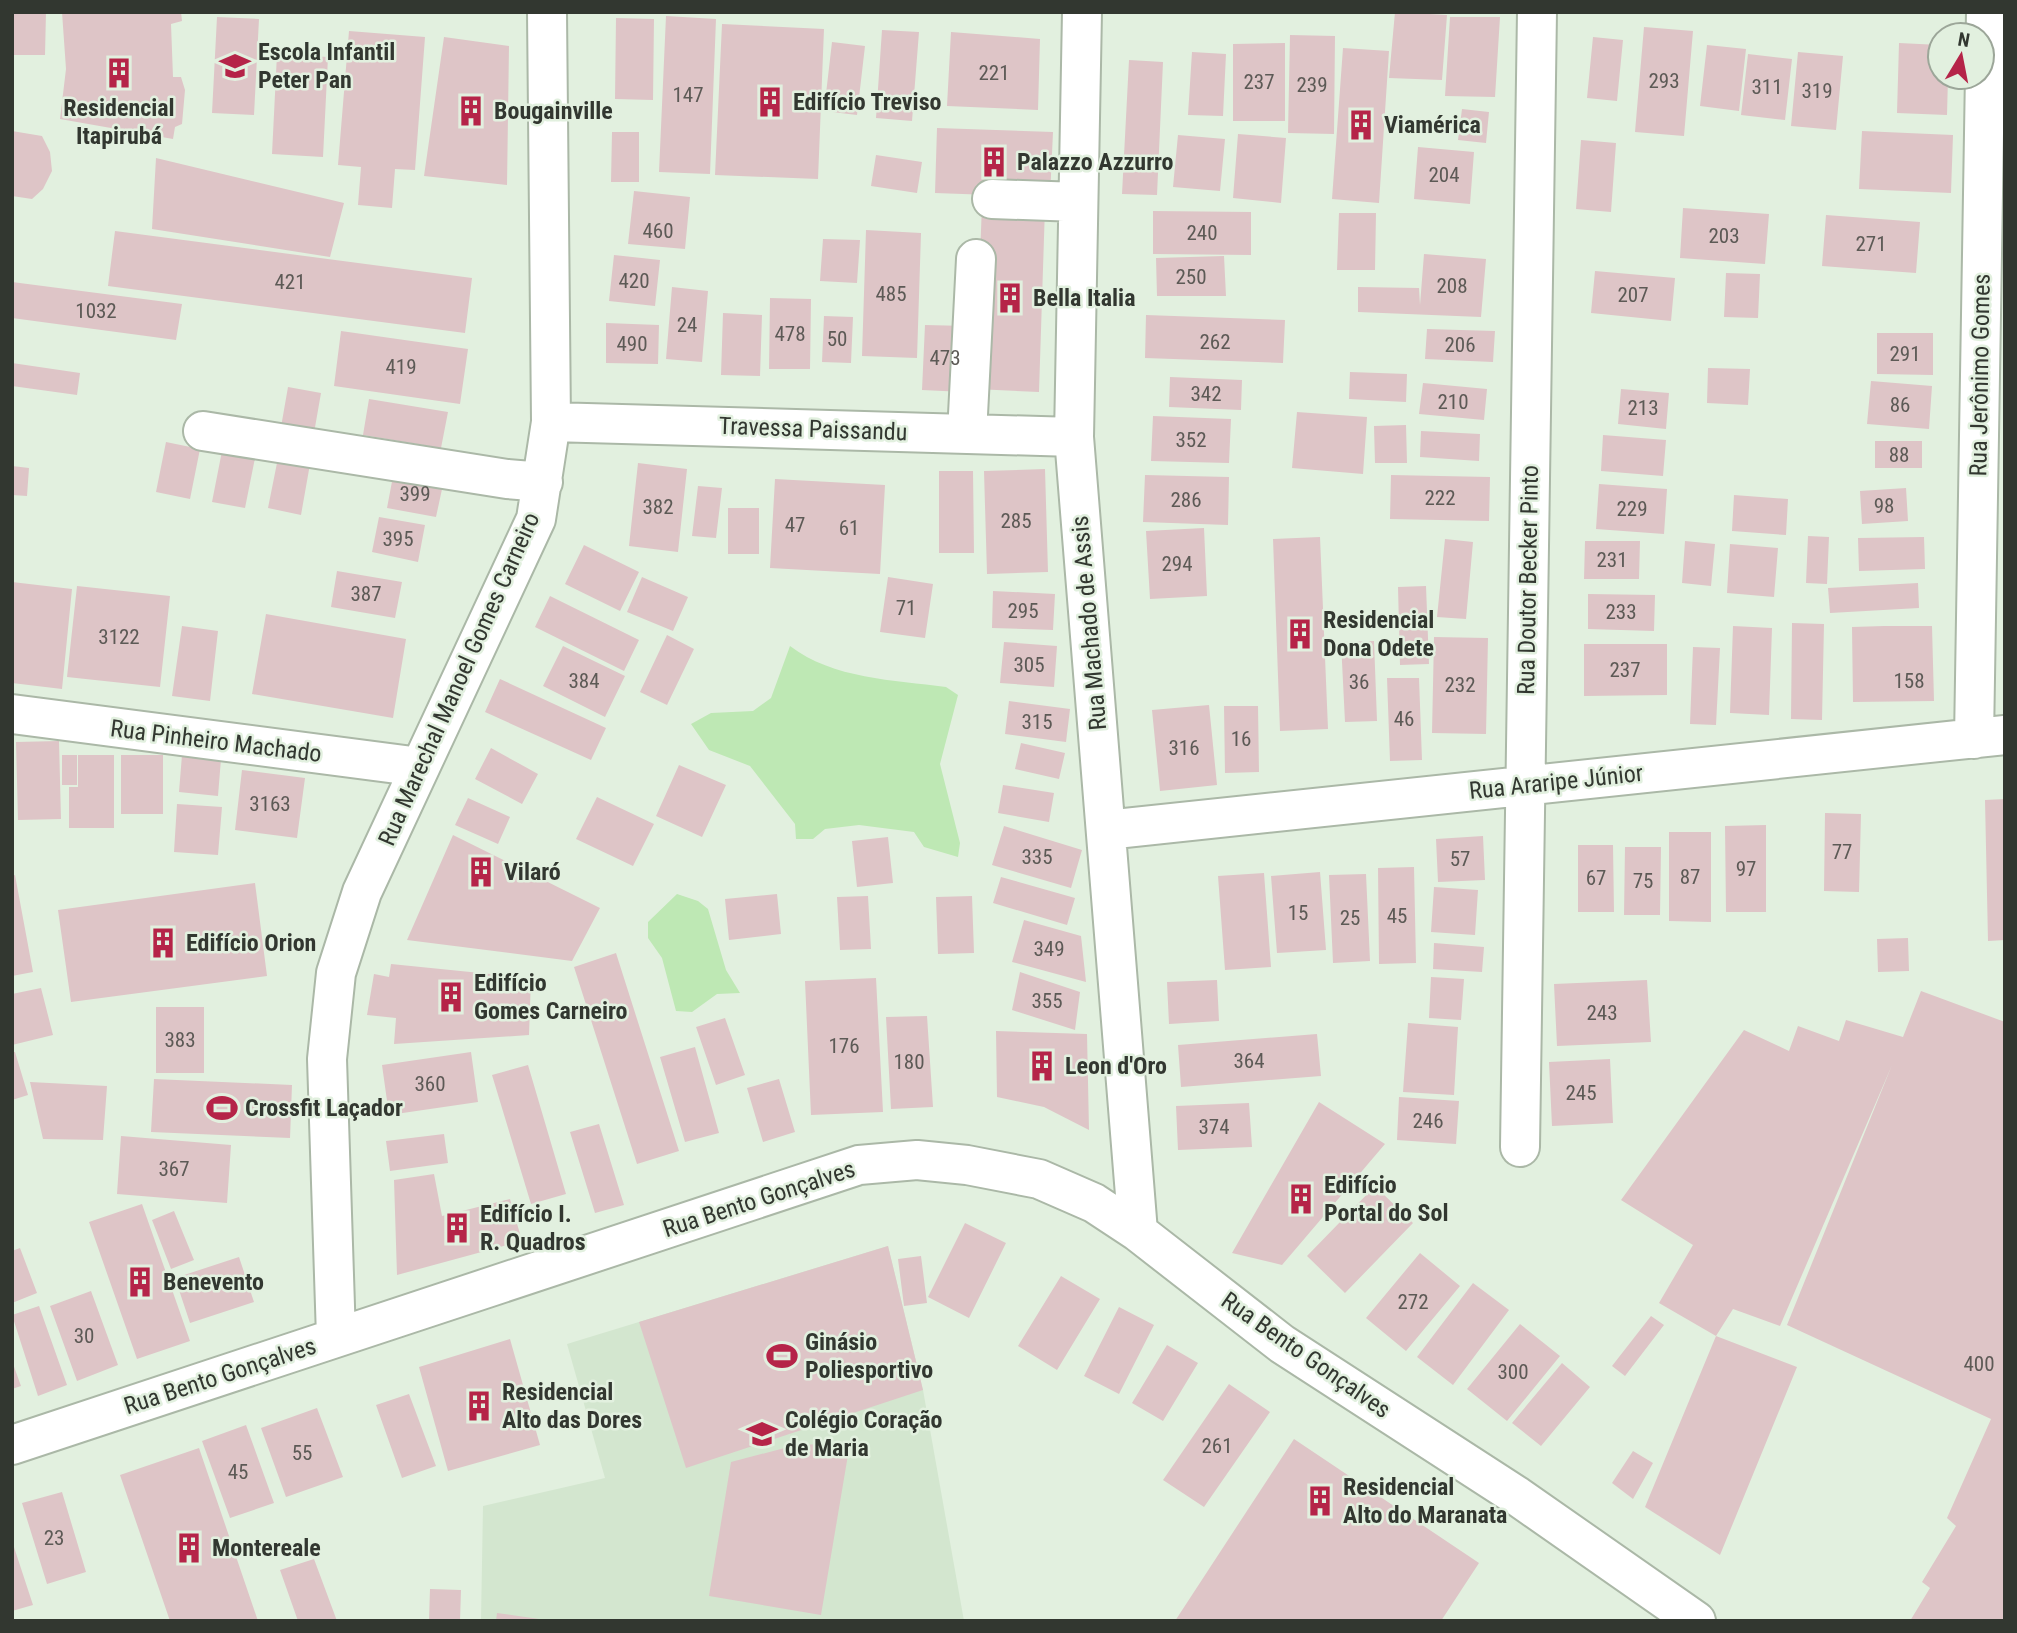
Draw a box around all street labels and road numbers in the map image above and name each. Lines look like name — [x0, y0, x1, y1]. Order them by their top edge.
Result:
street label: Rua Jerônimo Gomes — [1964, 273, 1996, 477]
street label: Travessa Paissandu — [718, 412, 908, 446]
street label: Rua Doutor Becker Pinto — [1512, 465, 1544, 695]
street label: Rua Marechal Manoel Gomes Carneiro — [373, 508, 545, 850]
street label: Rua Machado de Assis — [1066, 514, 1112, 732]
street label: Rua Pinheiro Machado — [109, 714, 323, 768]
street label: Rua Araripe Júnior — [1468, 759, 1644, 805]
street label: Rua Bento Gonçalves — [660, 1155, 858, 1243]
street label: Rua Bento Gonçalves — [1216, 1286, 1396, 1424]
street label: Rua Bento Gonçalves — [121, 1332, 319, 1420]

